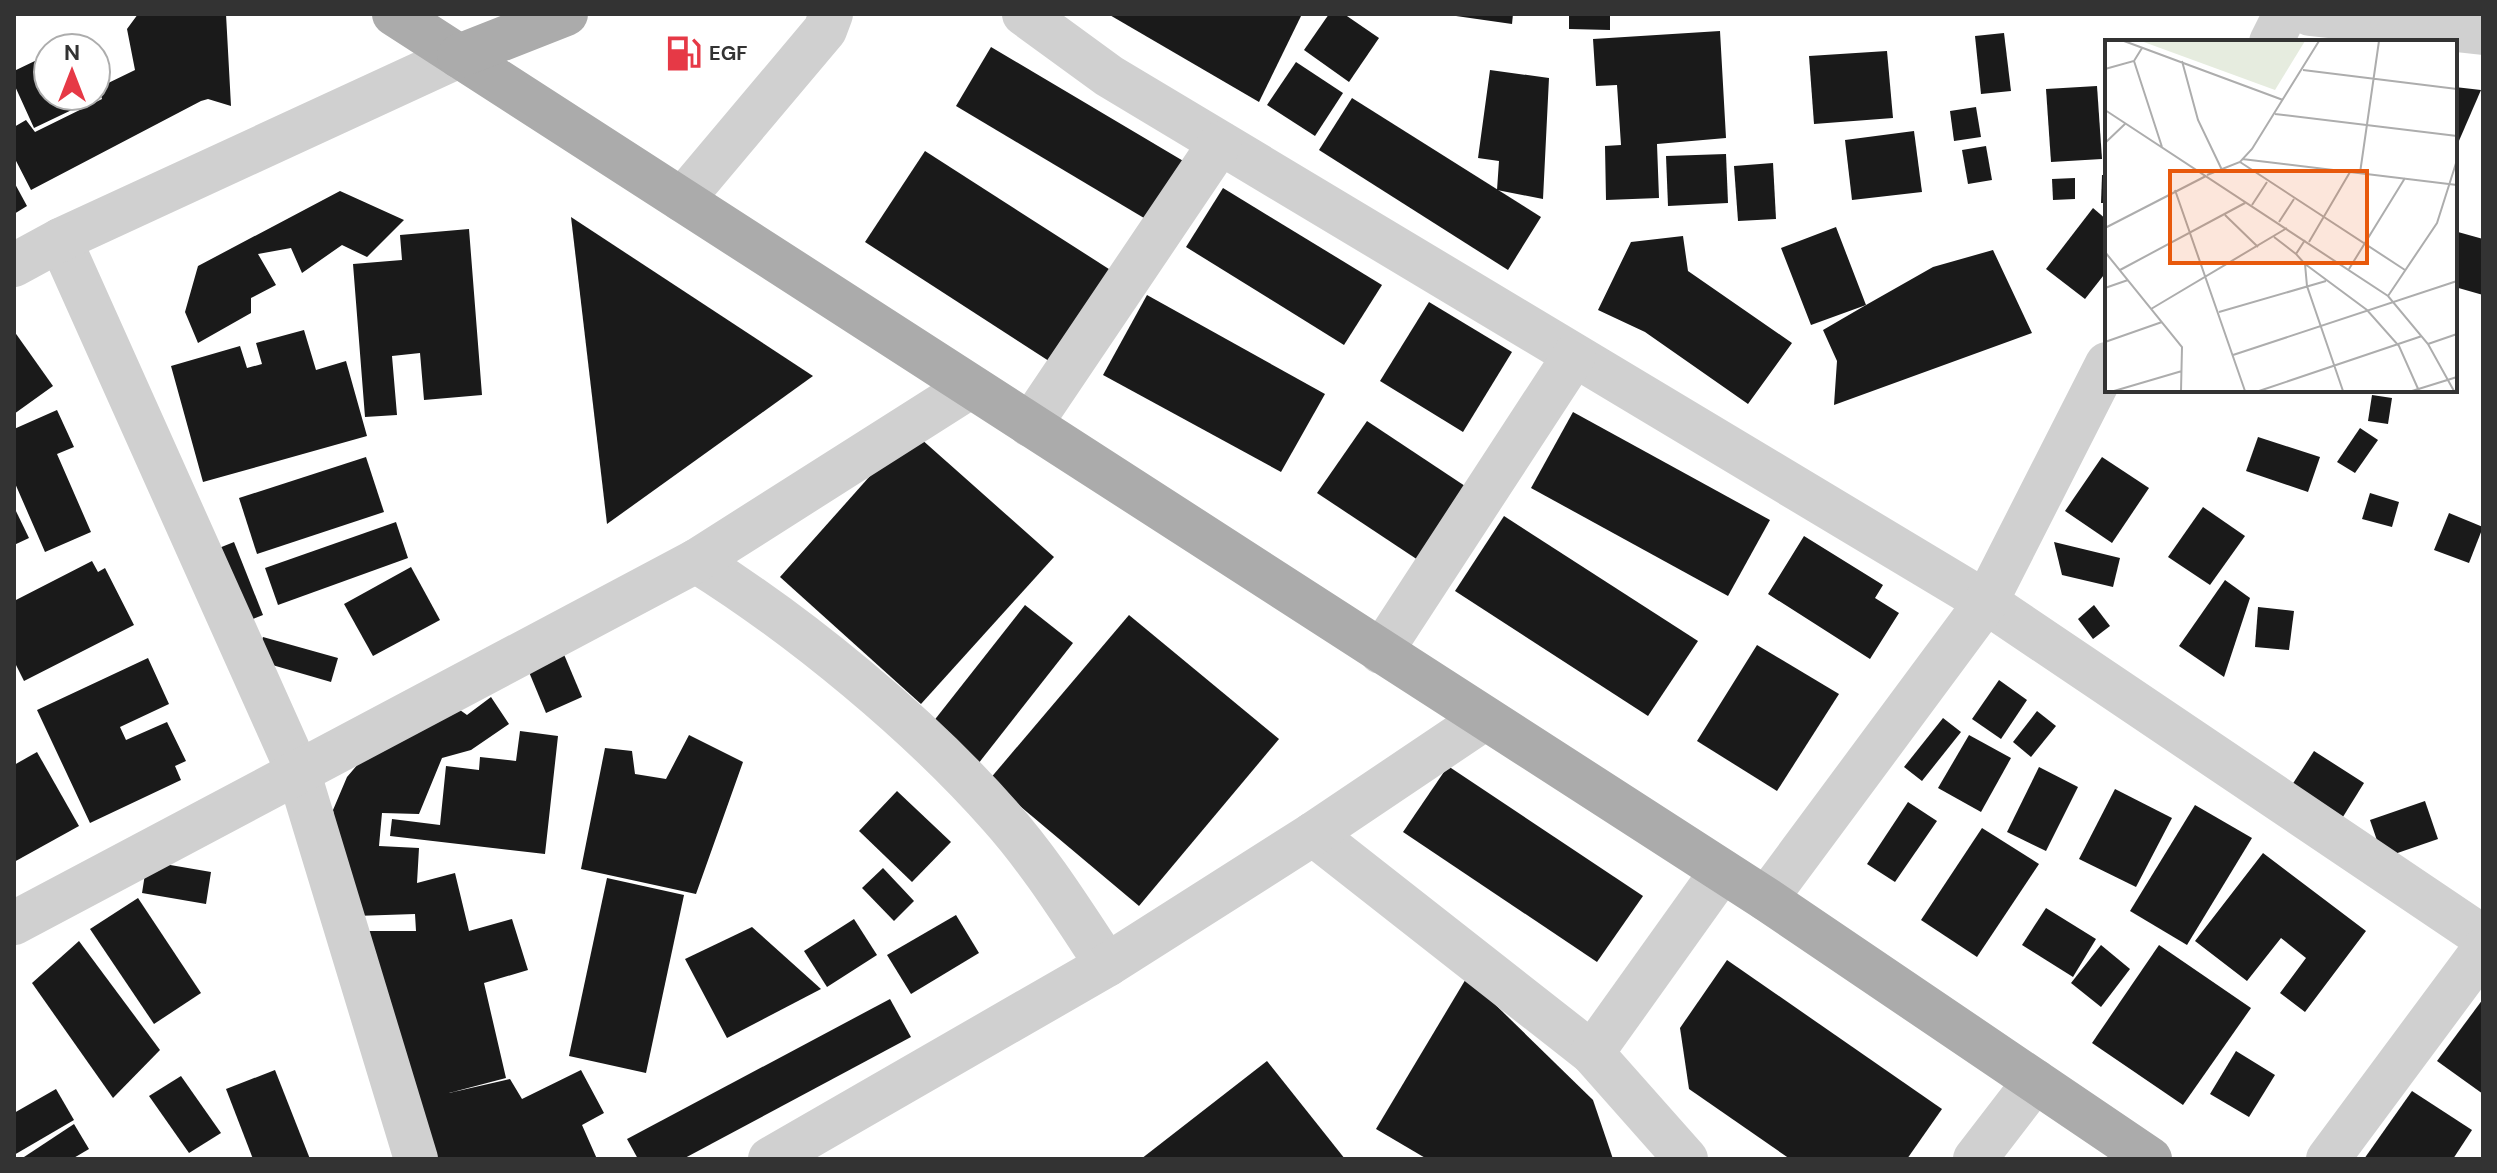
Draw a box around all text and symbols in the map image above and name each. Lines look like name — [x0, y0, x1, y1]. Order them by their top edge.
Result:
north arrow — [32, 32, 112, 112]
fuel station icon: EGF — [664, 34, 702, 72]
text: N — [64, 38, 80, 67]
place label: EGF — [709, 40, 747, 66]
inset map — [2105, 40, 2457, 392]

